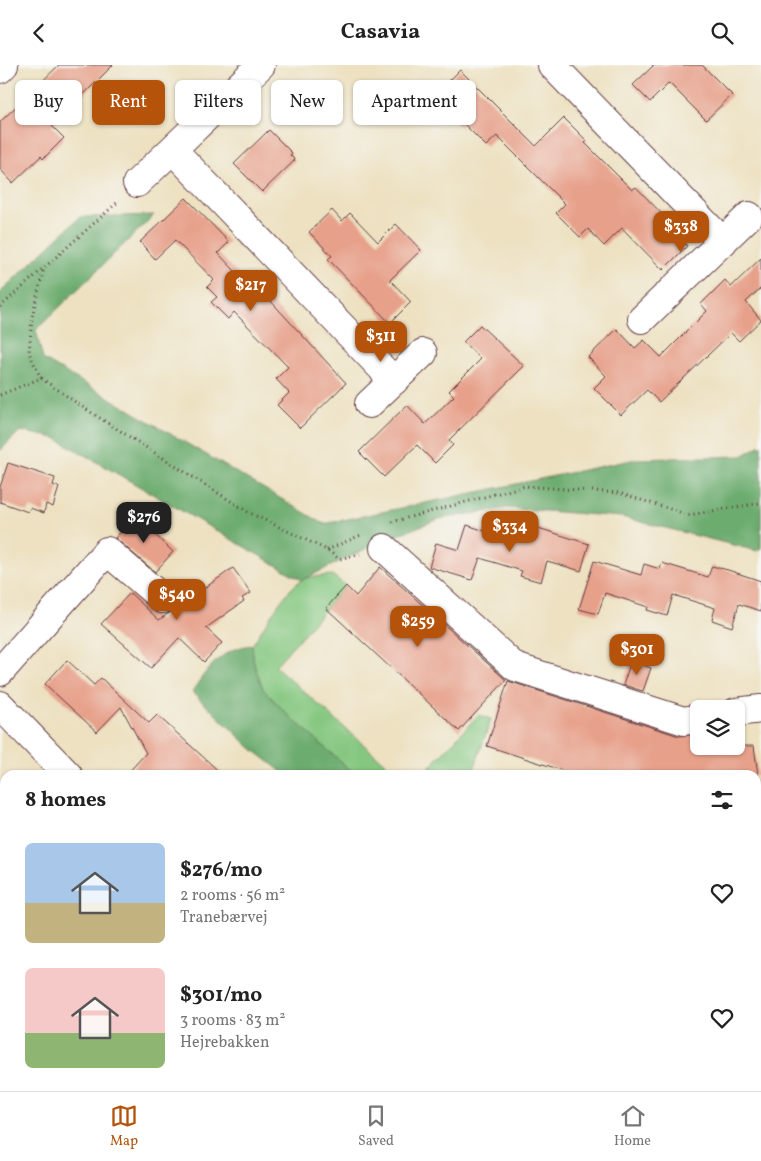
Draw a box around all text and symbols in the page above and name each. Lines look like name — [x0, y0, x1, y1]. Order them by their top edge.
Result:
text: Casavia — [341, 17, 420, 48]
icon: back — [25, 19, 53, 47]
icon: search — [708, 19, 736, 47]
chip: Buy — [15, 80, 82, 125]
chip: Rent — [92, 80, 165, 125]
chip: Filters — [175, 80, 261, 125]
chip: New — [271, 80, 343, 125]
chip: Apartment — [353, 80, 476, 125]
pin: $338 — [651, 211, 711, 253]
text: $338 — [664, 216, 698, 238]
pin: $217 — [221, 269, 281, 312]
text: $217 — [235, 275, 267, 297]
pin: $311 — [351, 321, 411, 363]
text: $311 — [366, 326, 396, 348]
pin: $276 — [114, 501, 174, 544]
text: $276 — [127, 507, 161, 529]
pin: $334 — [480, 511, 540, 553]
text: $334 — [493, 516, 527, 538]
pin: $540 — [147, 579, 207, 621]
text: $540 — [159, 584, 195, 606]
pin: $259 — [388, 605, 448, 648]
text: $259 — [401, 611, 435, 633]
pin: $301 — [607, 633, 667, 676]
text: $301 — [620, 639, 654, 661]
map controls — [690, 700, 745, 755]
button: layers — [690, 700, 745, 755]
text: 8 homes — [25, 786, 106, 815]
icon: filters — [708, 786, 736, 814]
text: $276/mo — [180, 856, 263, 885]
icon: home — [65, 863, 125, 923]
icon: heart — [708, 879, 736, 907]
text: 2 rooms · 56 m² — [180, 885, 285, 907]
text: Tranebærvej — [180, 907, 268, 929]
text: $301/mo — [180, 981, 262, 1010]
icon: home — [65, 988, 125, 1048]
icon: heart — [708, 1004, 736, 1032]
text: 3 rooms · 83 m² — [180, 1010, 285, 1032]
text: Hejrebakken — [180, 1032, 270, 1054]
tab: Map — [110, 1102, 138, 1151]
tab: Saved — [358, 1102, 394, 1151]
tab: Home — [614, 1102, 651, 1151]

